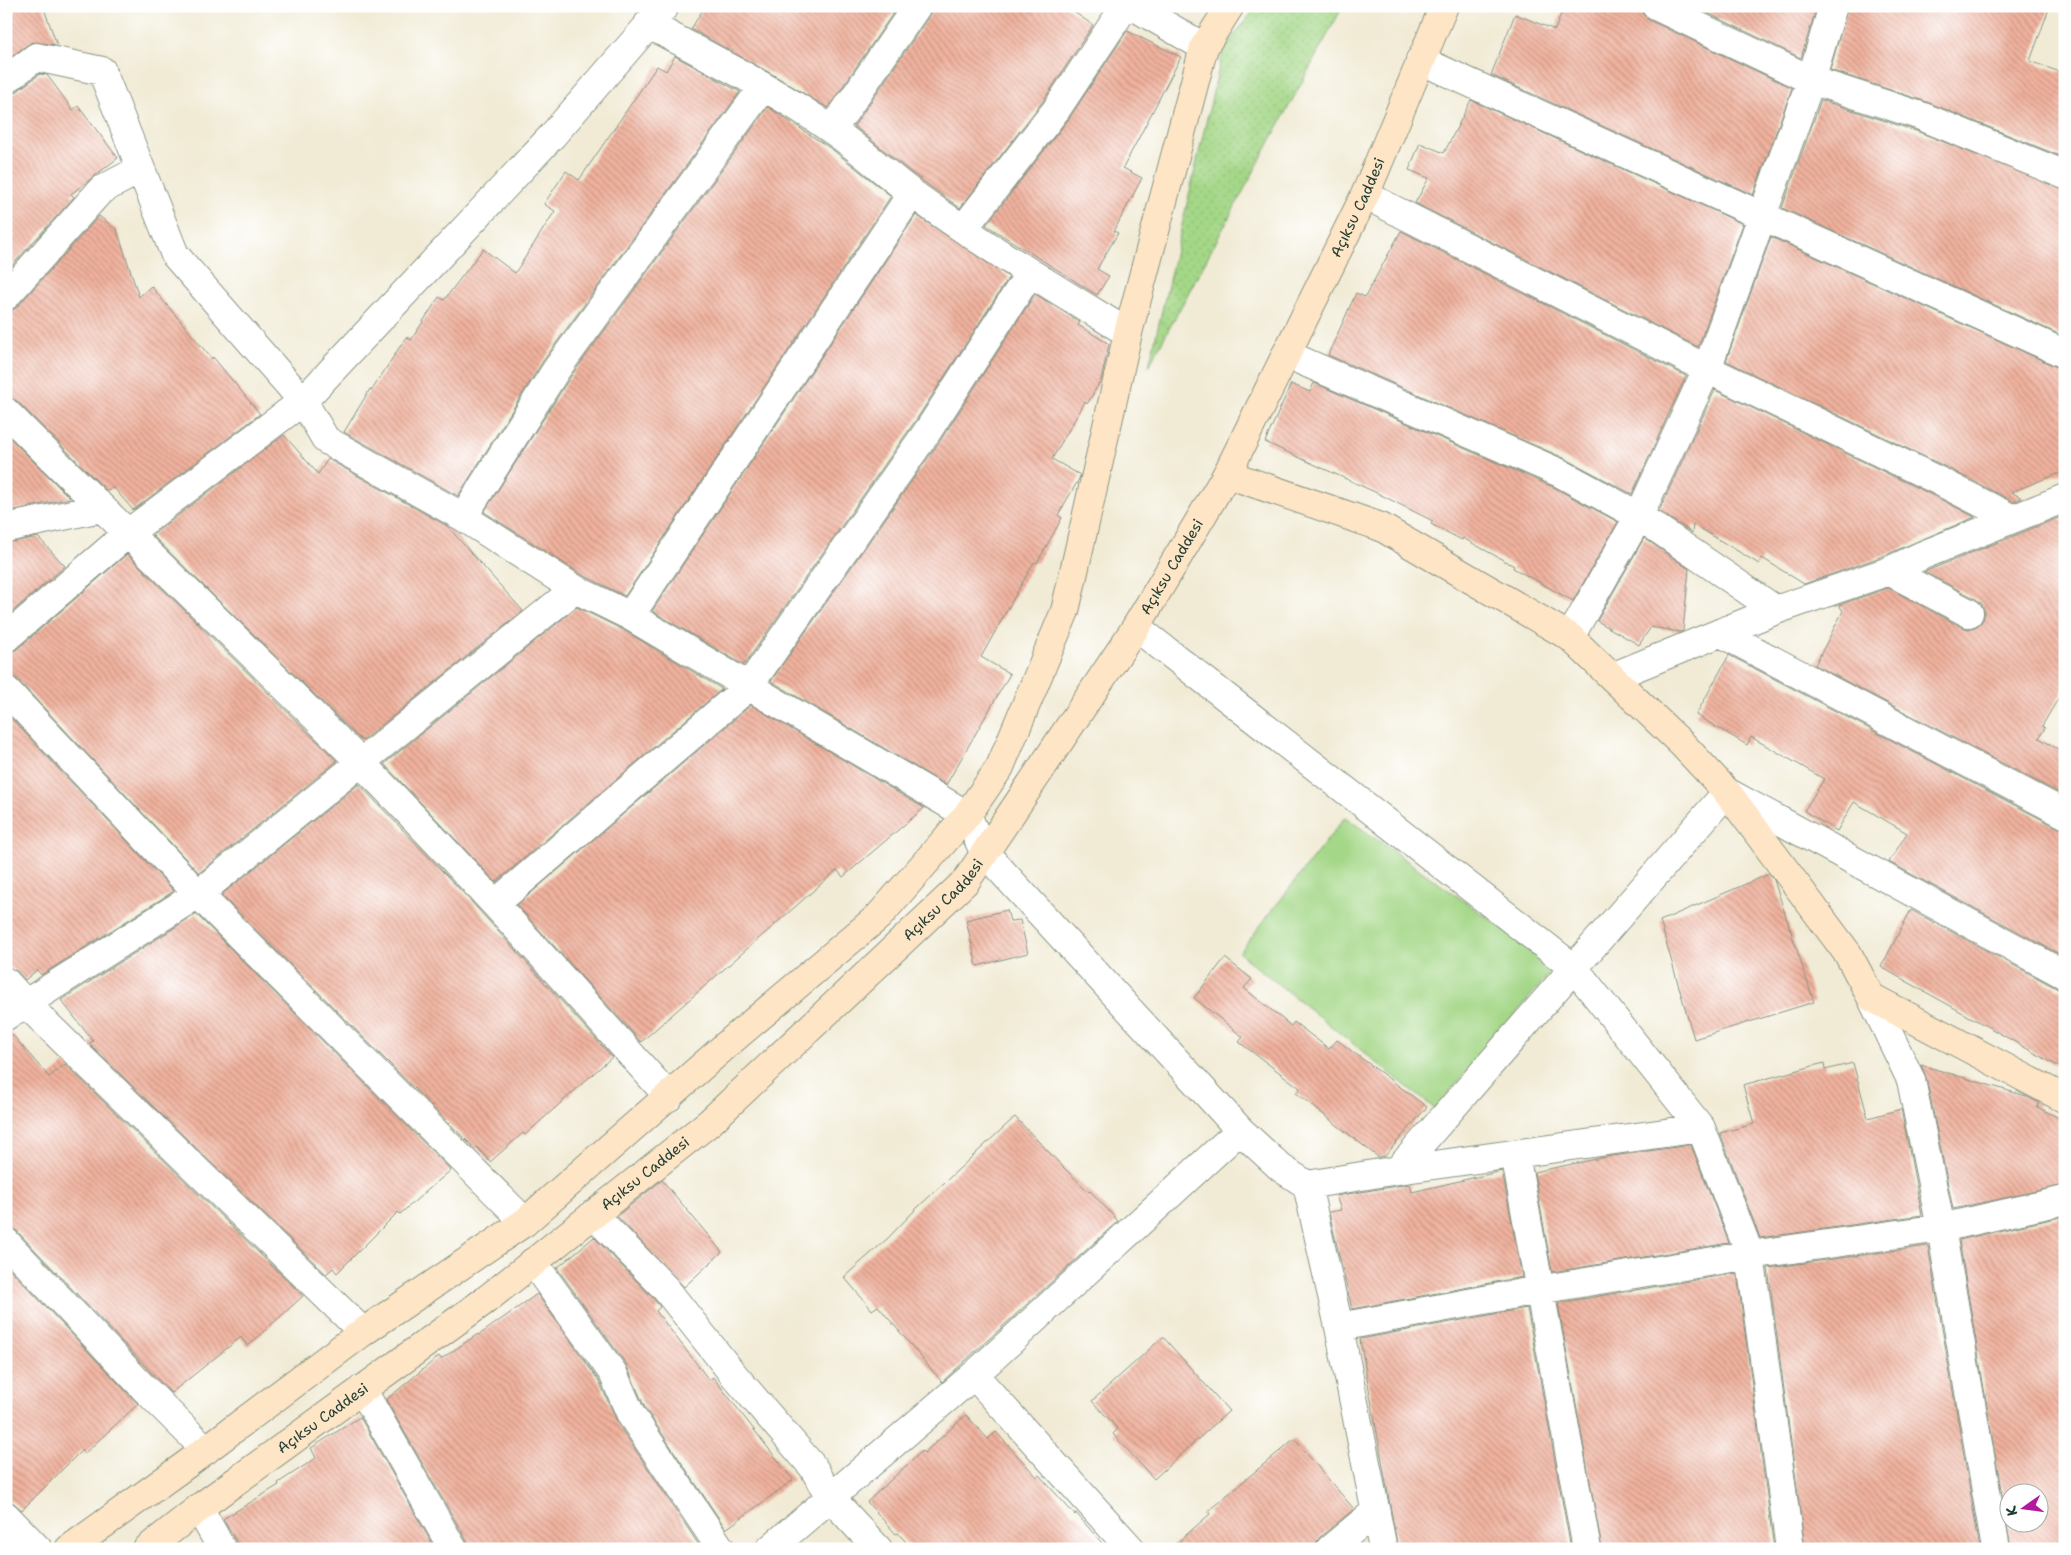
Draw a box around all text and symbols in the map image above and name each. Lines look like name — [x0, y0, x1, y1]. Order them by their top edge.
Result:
street label: Açıksu Caddesi — [1326, 154, 1390, 261]
street label: Açıksu Caddesi — [1136, 515, 1208, 618]
street label: Açıksu Caddesi — [898, 855, 988, 945]
street label: Açıksu Caddesi — [597, 1132, 694, 1215]
street label: Açıksu Caddesi — [273, 1378, 372, 1458]
north arrow — [1998, 1482, 2048, 1532]
text: K — [2001, 1504, 2021, 1518]

